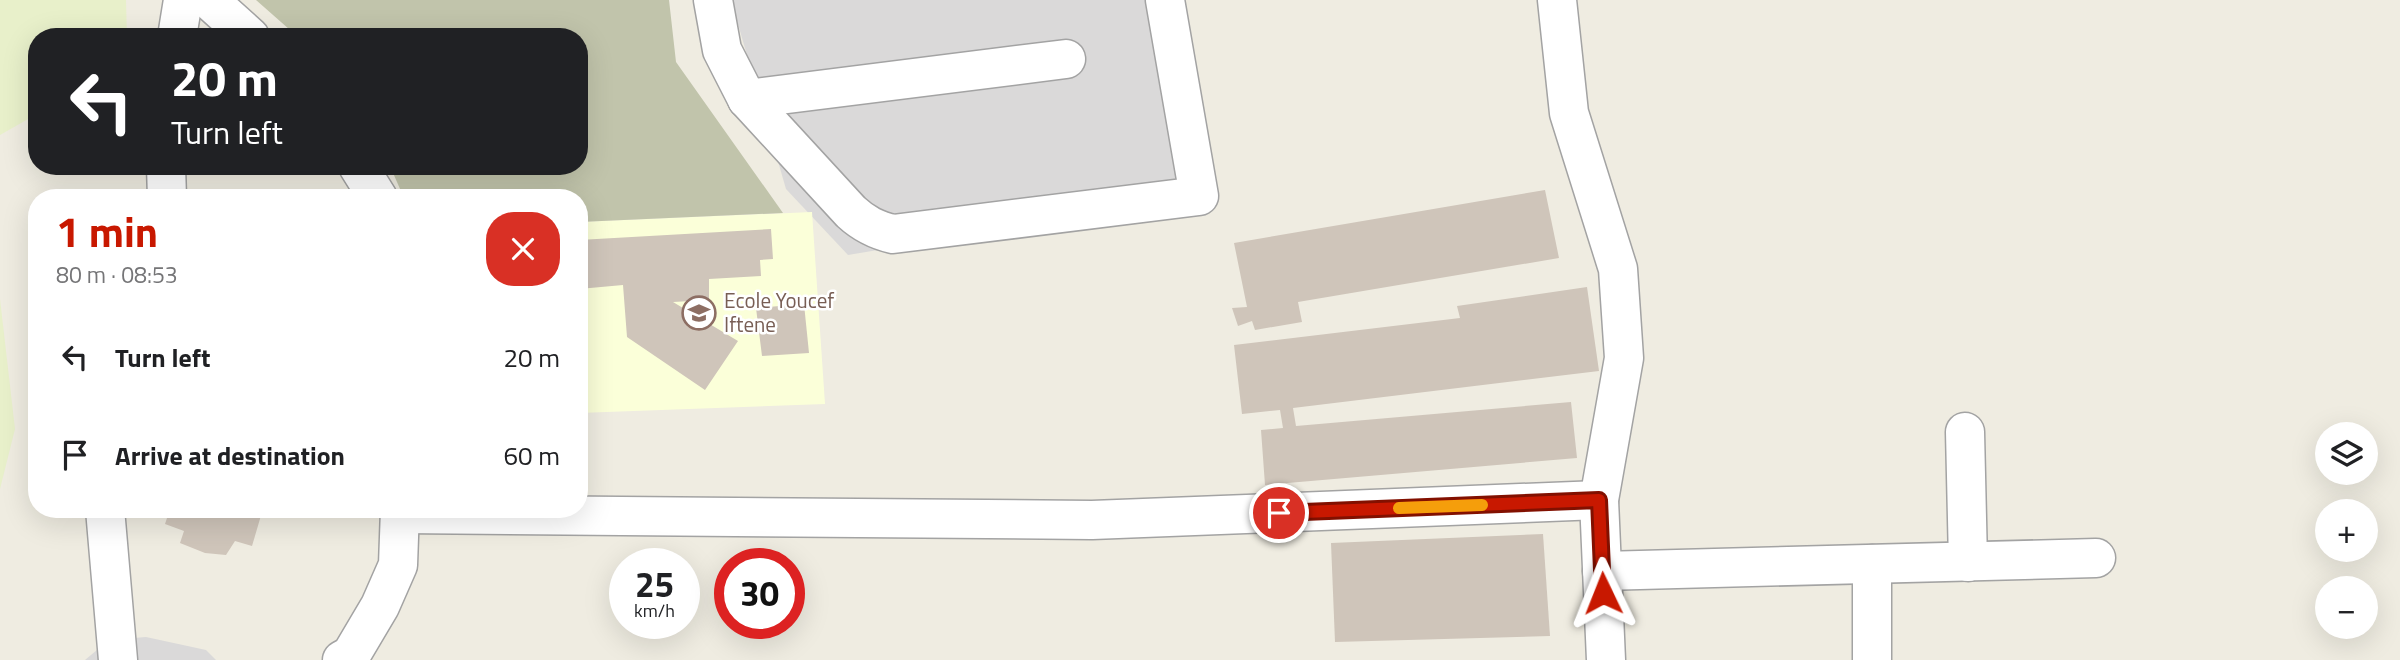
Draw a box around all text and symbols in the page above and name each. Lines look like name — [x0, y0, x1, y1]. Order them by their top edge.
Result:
text: 20 m — [171, 40, 278, 115]
icon: left — [56, 56, 147, 147]
text: Turn left — [171, 108, 283, 156]
text: 1 min — [56, 199, 158, 263]
button: close — [486, 212, 560, 286]
text: 80 m · 08:53 — [56, 257, 178, 292]
place label: Ecole Youcef Iftene — [724, 284, 834, 340]
school or university icon: Ecole Youcef Iftene — [680, 294, 718, 332]
icon: left — [56, 338, 94, 376]
text: Turn left — [115, 338, 210, 377]
text: 20 m — [503, 338, 560, 377]
map controls — [2315, 422, 2378, 639]
button: layers — [2315, 422, 2378, 485]
icon: arrive — [56, 436, 94, 474]
text: Arrive at destination — [115, 436, 345, 475]
text: 60 m — [503, 436, 560, 475]
pin — [1249, 483, 1309, 543]
icon: arrive — [1260, 494, 1298, 532]
button: + — [2315, 499, 2378, 562]
speed limit sign: 30 — [714, 548, 805, 639]
position arrow — [1566, 556, 1640, 630]
text: 25 — [635, 557, 674, 611]
button: − — [2315, 576, 2378, 639]
text: km/h — [634, 597, 675, 624]

